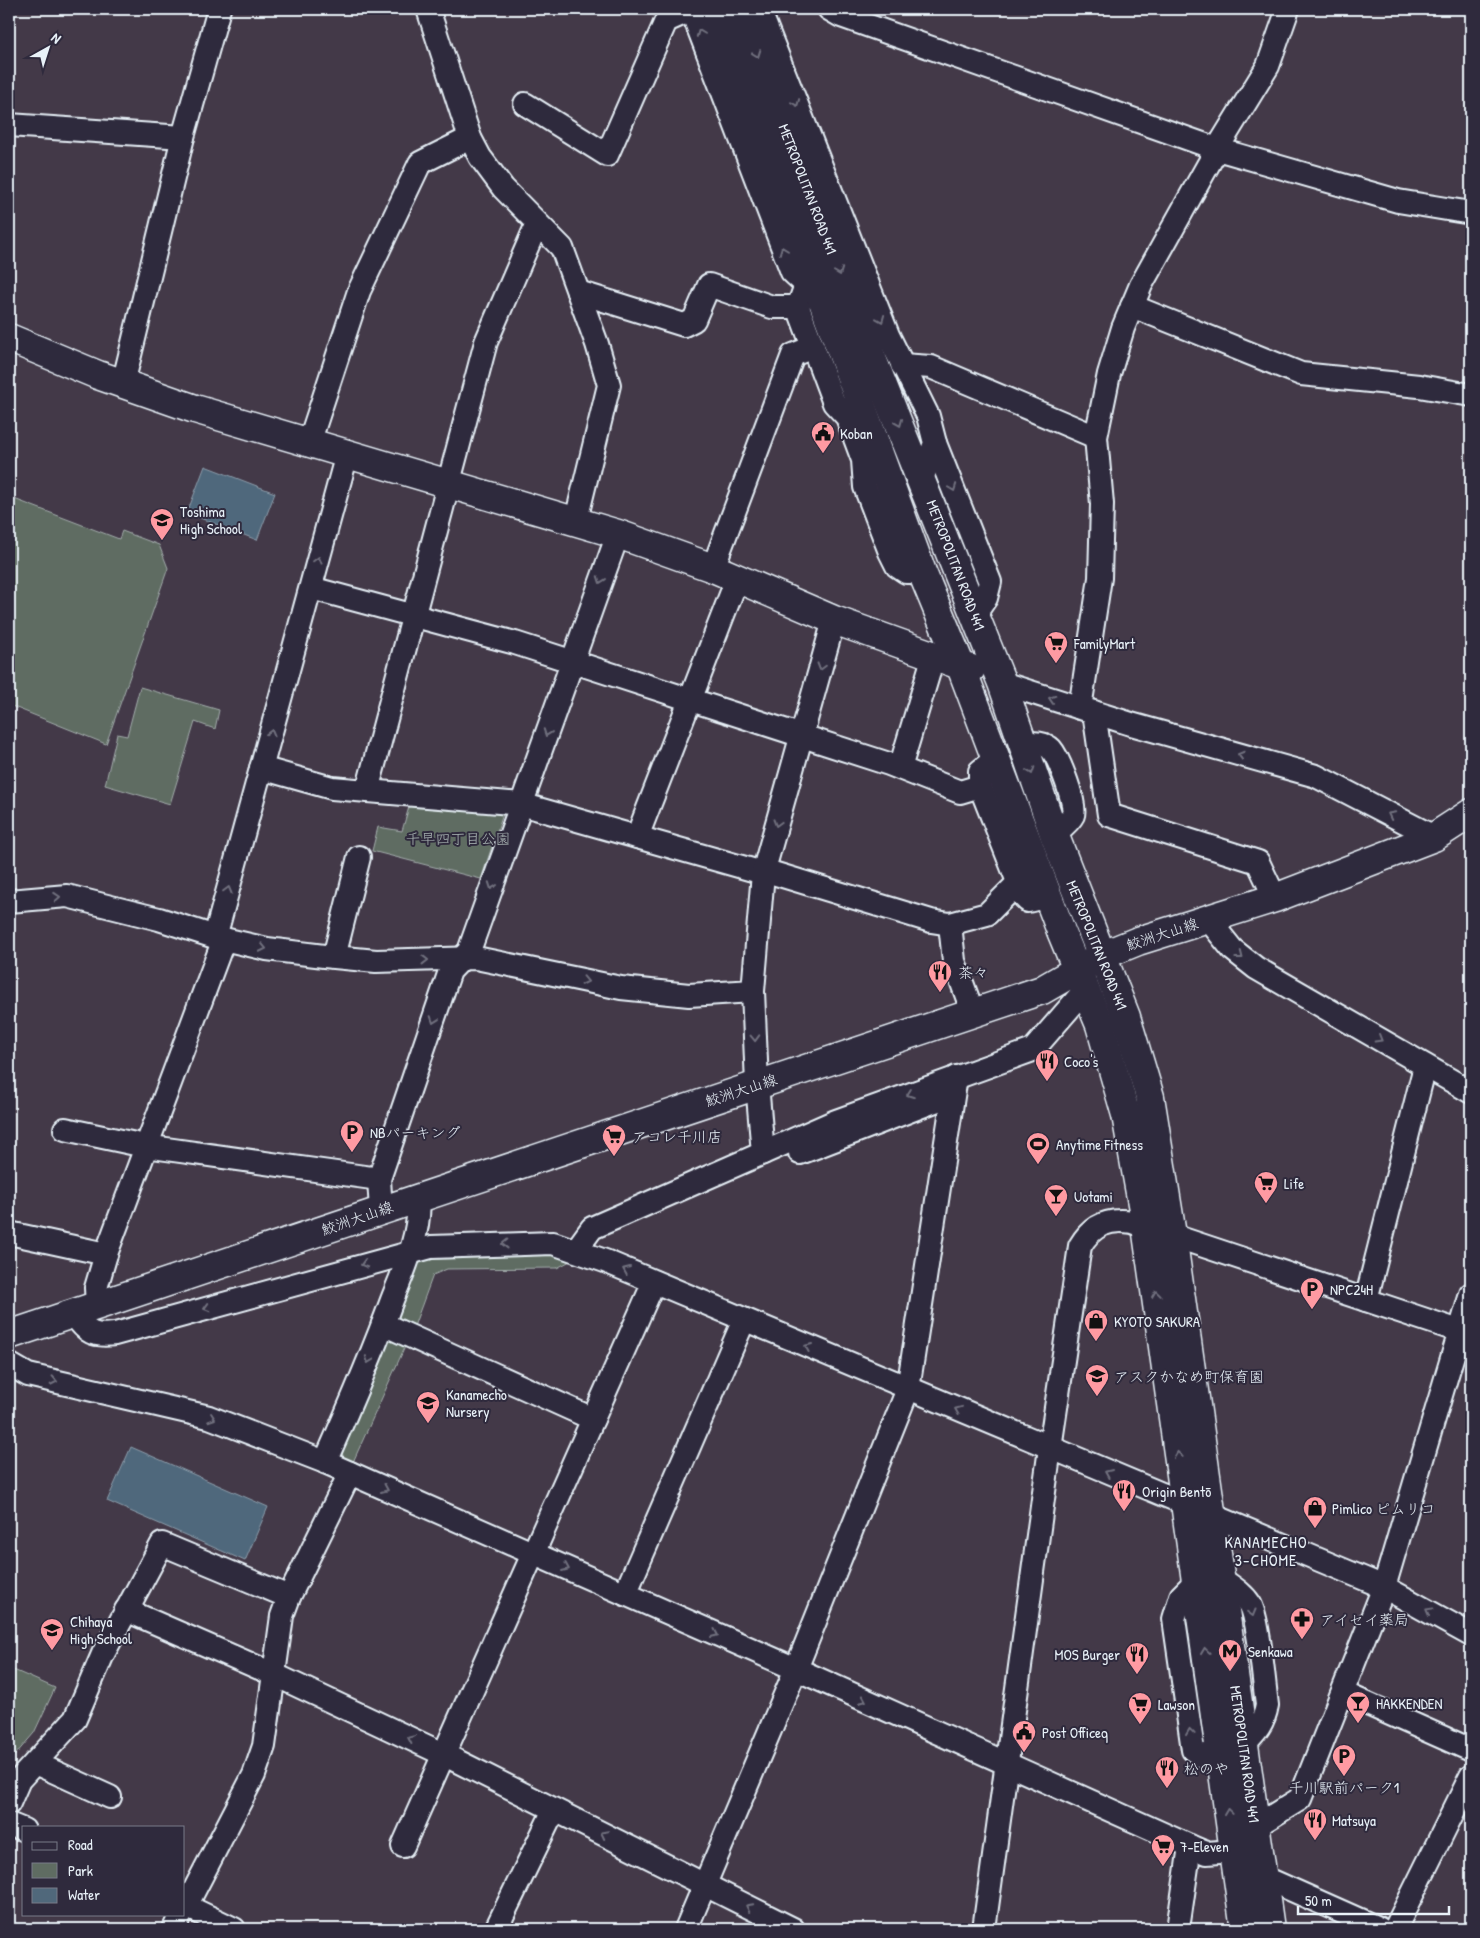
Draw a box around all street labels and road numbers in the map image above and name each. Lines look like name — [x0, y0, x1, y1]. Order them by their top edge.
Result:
street label: METROPOLITAN ROAD 441 — [773, 121, 843, 257]
street label: METROPOLITAN ROAD 441 — [921, 497, 991, 633]
street label: METROPOLITAN ROAD 441 — [1061, 877, 1133, 1013]
street label: 鮫洲大山線 — [1123, 912, 1201, 956]
street label: 鮫洲大山線 — [702, 1068, 780, 1112]
street label: 鮫洲大山線 — [318, 1196, 396, 1240]
street label: METROPOLITAN ROAD 441 — [1225, 1684, 1265, 1824]

